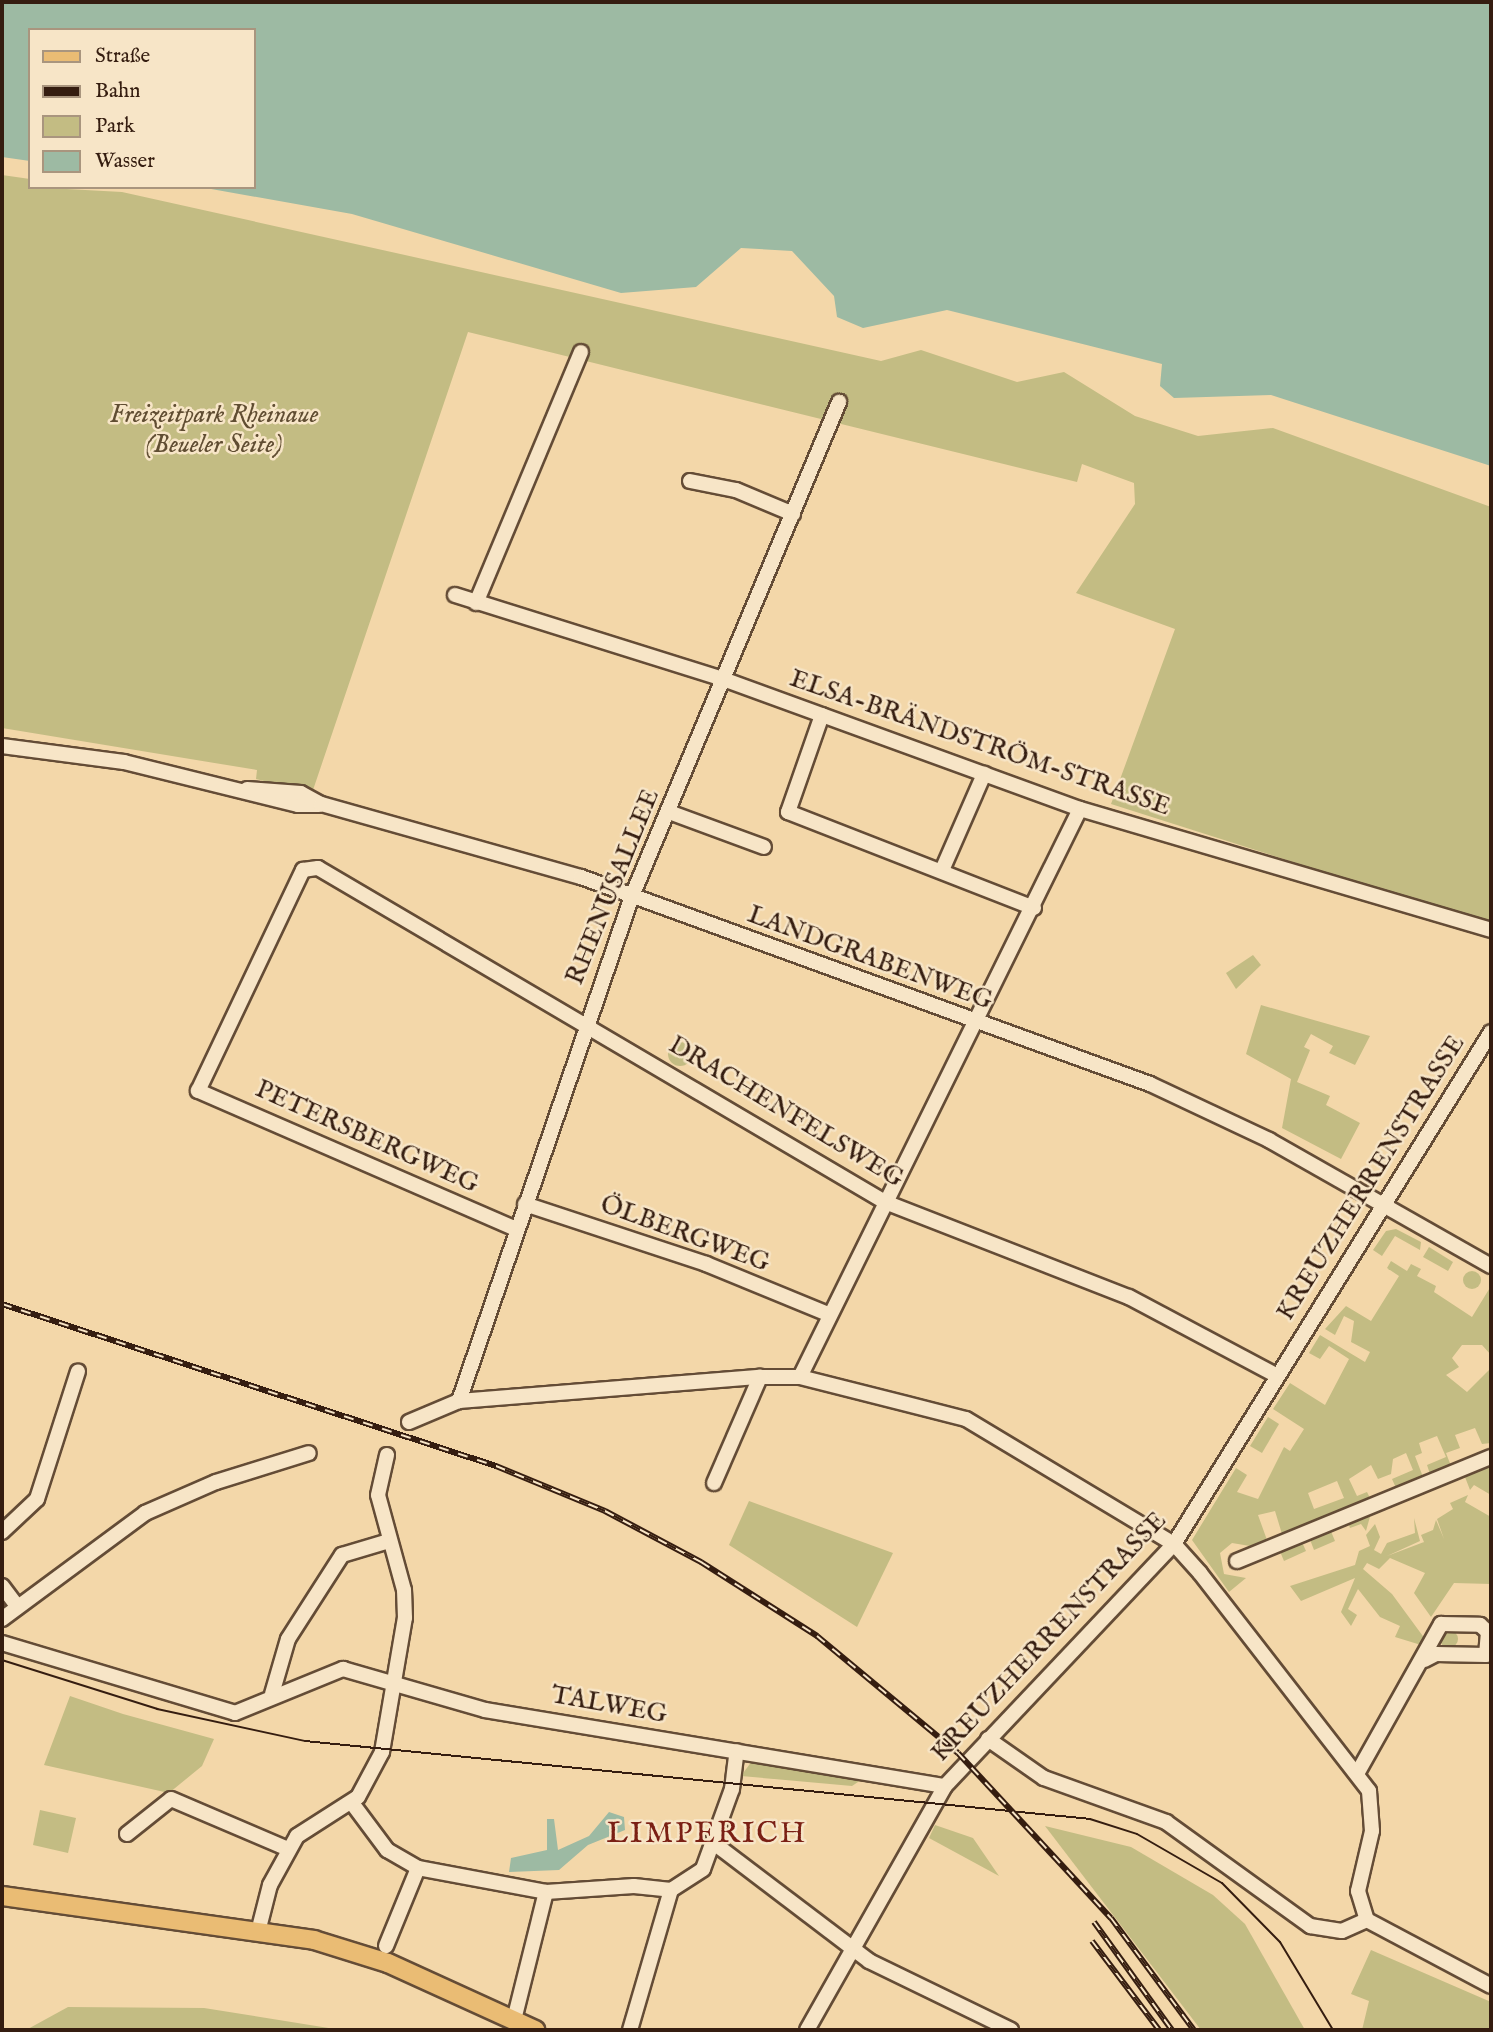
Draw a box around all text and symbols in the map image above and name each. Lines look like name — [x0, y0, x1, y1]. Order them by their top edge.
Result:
legend — [28, 28, 256, 189]
text: Straße — [95, 43, 150, 70]
text: Bahn — [95, 78, 140, 105]
text: Park — [95, 113, 135, 140]
text: Wasser — [95, 148, 155, 175]
park label: Freizeitpark Rheinaue (Beueler Seite) — [110, 399, 318, 460]
street label: ELSA-BRÄNDSTRÖM-STRASSE — [786, 663, 1174, 823]
street label: RHENUSALLEE — [560, 785, 666, 989]
street label: LANDGRABENWEG — [743, 899, 997, 1017]
street label: DRACHENFELSWEG — [663, 1029, 909, 1195]
street label: KREUZHERRENSTRASSE — [1270, 1030, 1472, 1326]
street label: PETERSBERGWEG — [250, 1074, 484, 1200]
street label: ÖLBERGWEG — [596, 1189, 774, 1279]
street label: KREUZHERRENSTRASSE — [925, 1506, 1173, 1768]
street label: TALWEG — [549, 1679, 669, 1731]
district label: LIMPERICH — [608, 1816, 806, 1852]

